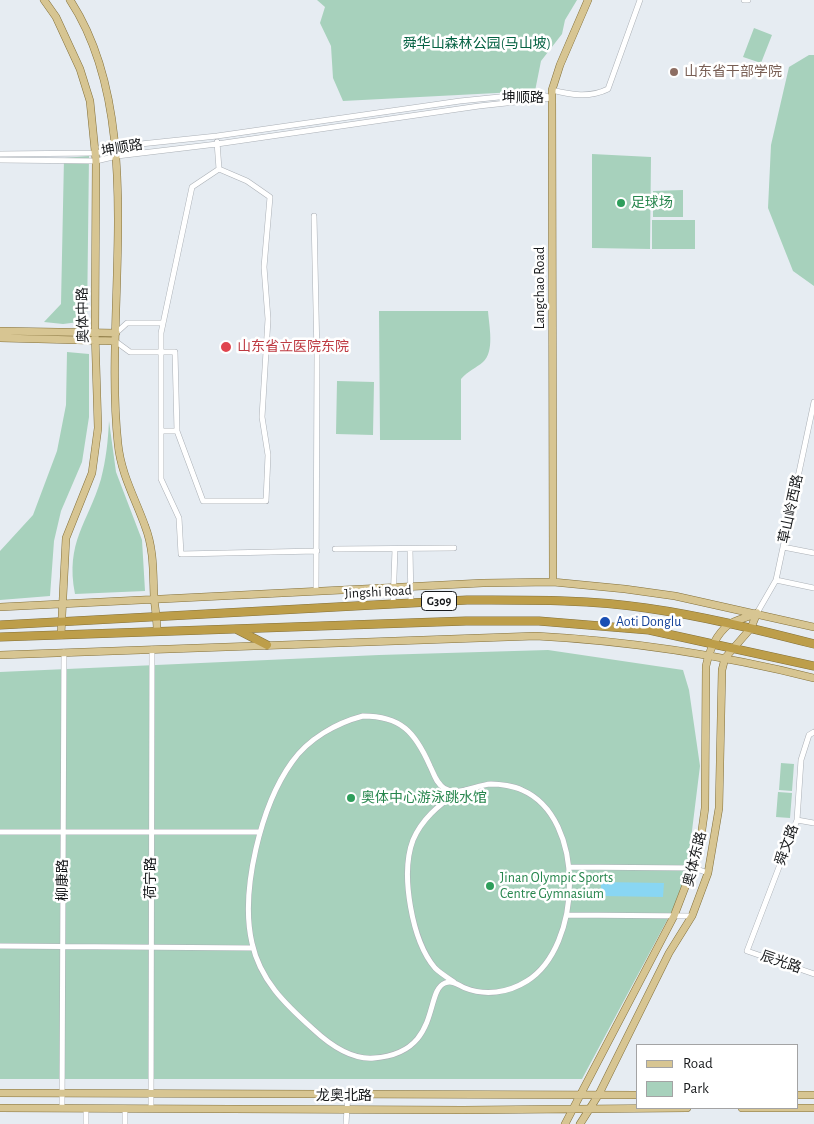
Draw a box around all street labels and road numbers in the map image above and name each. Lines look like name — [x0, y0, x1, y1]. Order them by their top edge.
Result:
street label: 坤顺路 — [502, 90, 544, 106]
street label: 坤顺路 — [100, 136, 144, 160]
street label: Langchao Road — [532, 247, 548, 329]
street label: 奥体中路 — [74, 287, 92, 343]
street label: 草山岭西路 — [776, 473, 806, 545]
street label: Jingshi Road — [344, 582, 412, 602]
road number: G309 — [422, 592, 456, 610]
street label: 舜文路 — [772, 822, 802, 868]
street label: 奥体东路 — [680, 830, 710, 888]
street label: 荷宁路 — [143, 857, 159, 899]
street label: 柳康路 — [55, 859, 71, 901]
street label: 辰光路 — [758, 947, 804, 977]
street label: 龙奥北路 — [316, 1088, 372, 1104]

